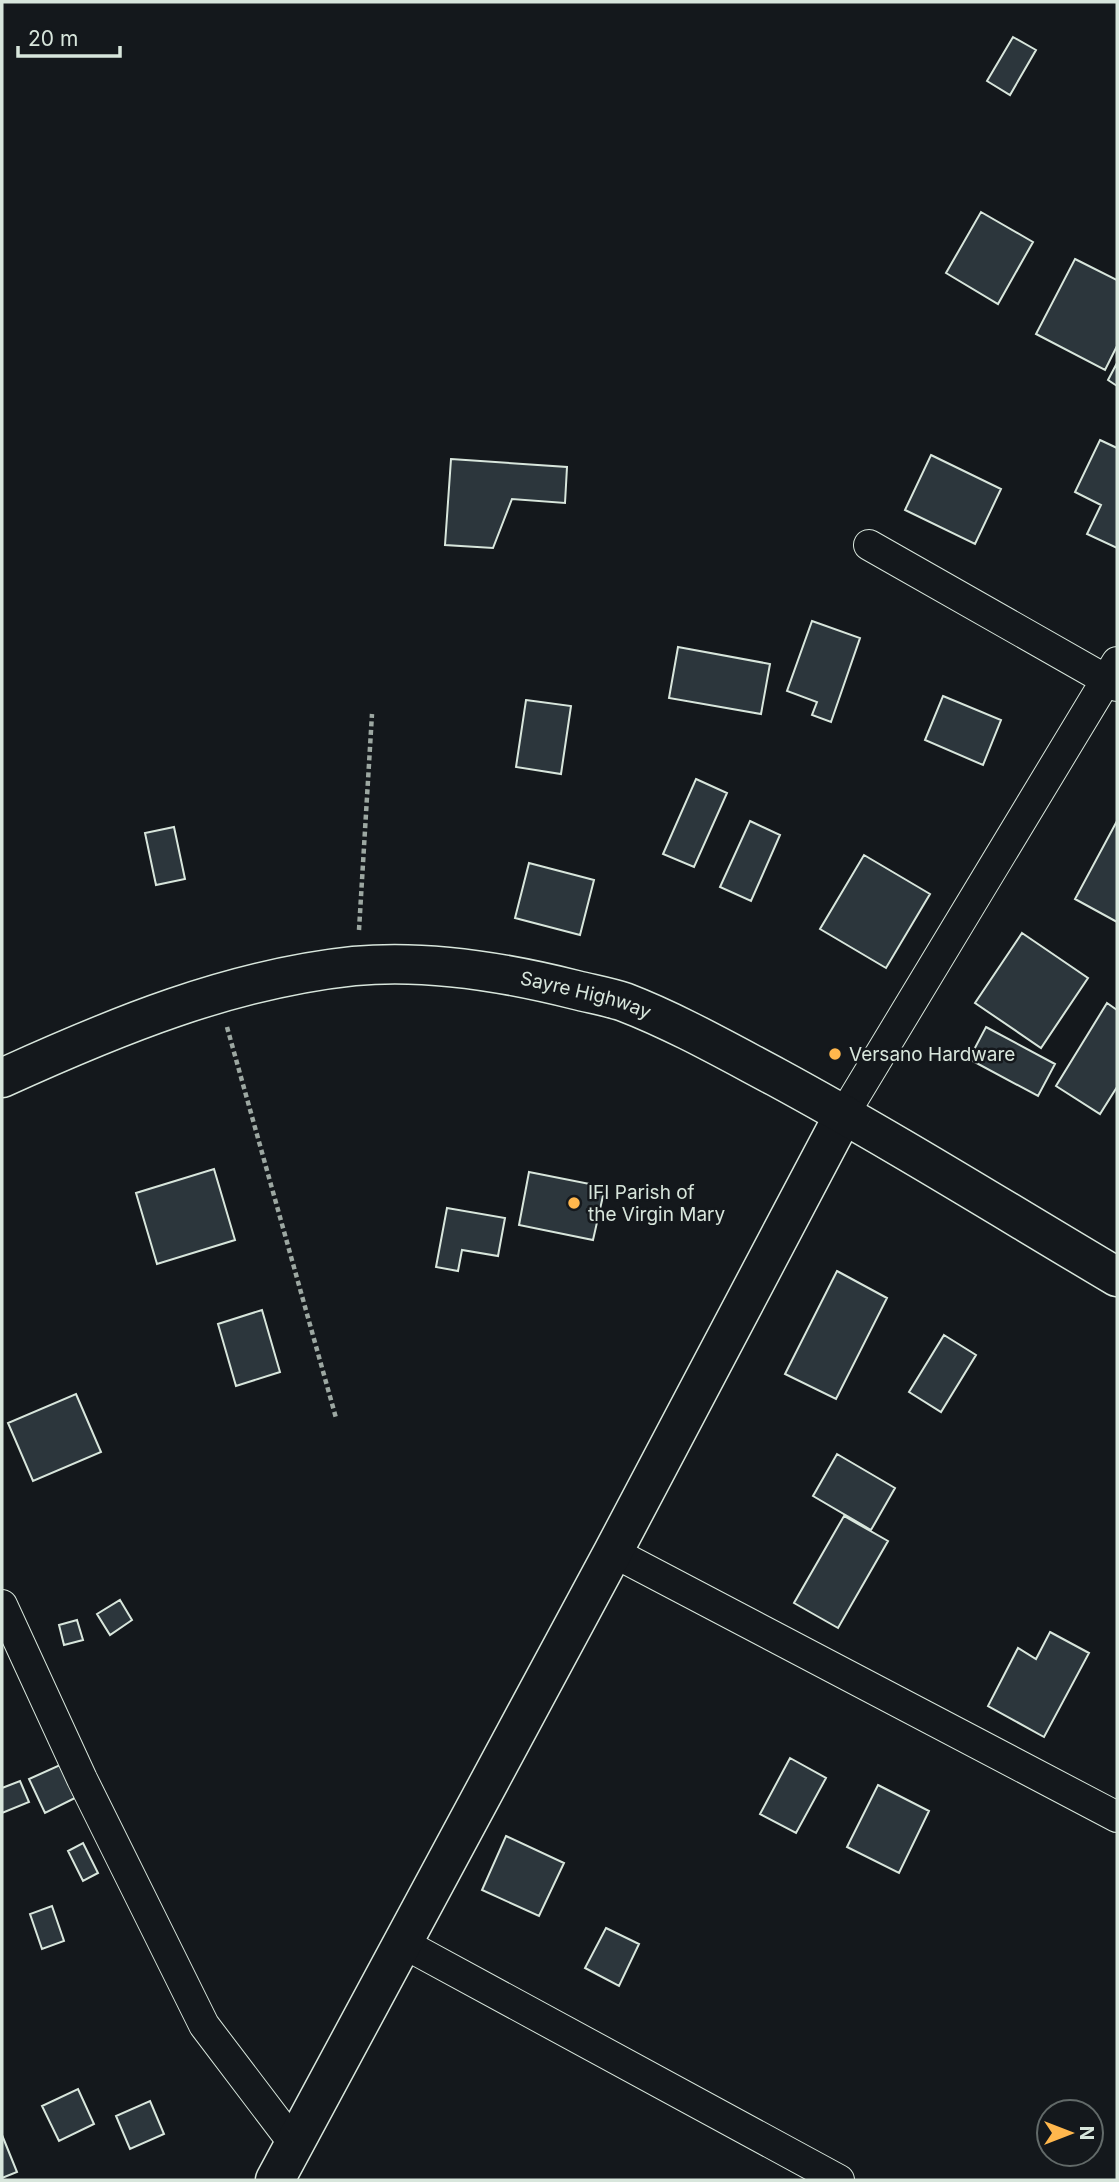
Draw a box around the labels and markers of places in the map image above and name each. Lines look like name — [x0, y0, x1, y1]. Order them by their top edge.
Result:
place label: Versano Hardware — [849, 1043, 1015, 1066]
marker: Versano Hardware — [827, 1046, 843, 1062]
place label: IFI Parish of the Virgin Mary — [588, 1181, 726, 1226]
marker: IFI Parish of the Virgin Mary — [566, 1195, 582, 1211]

